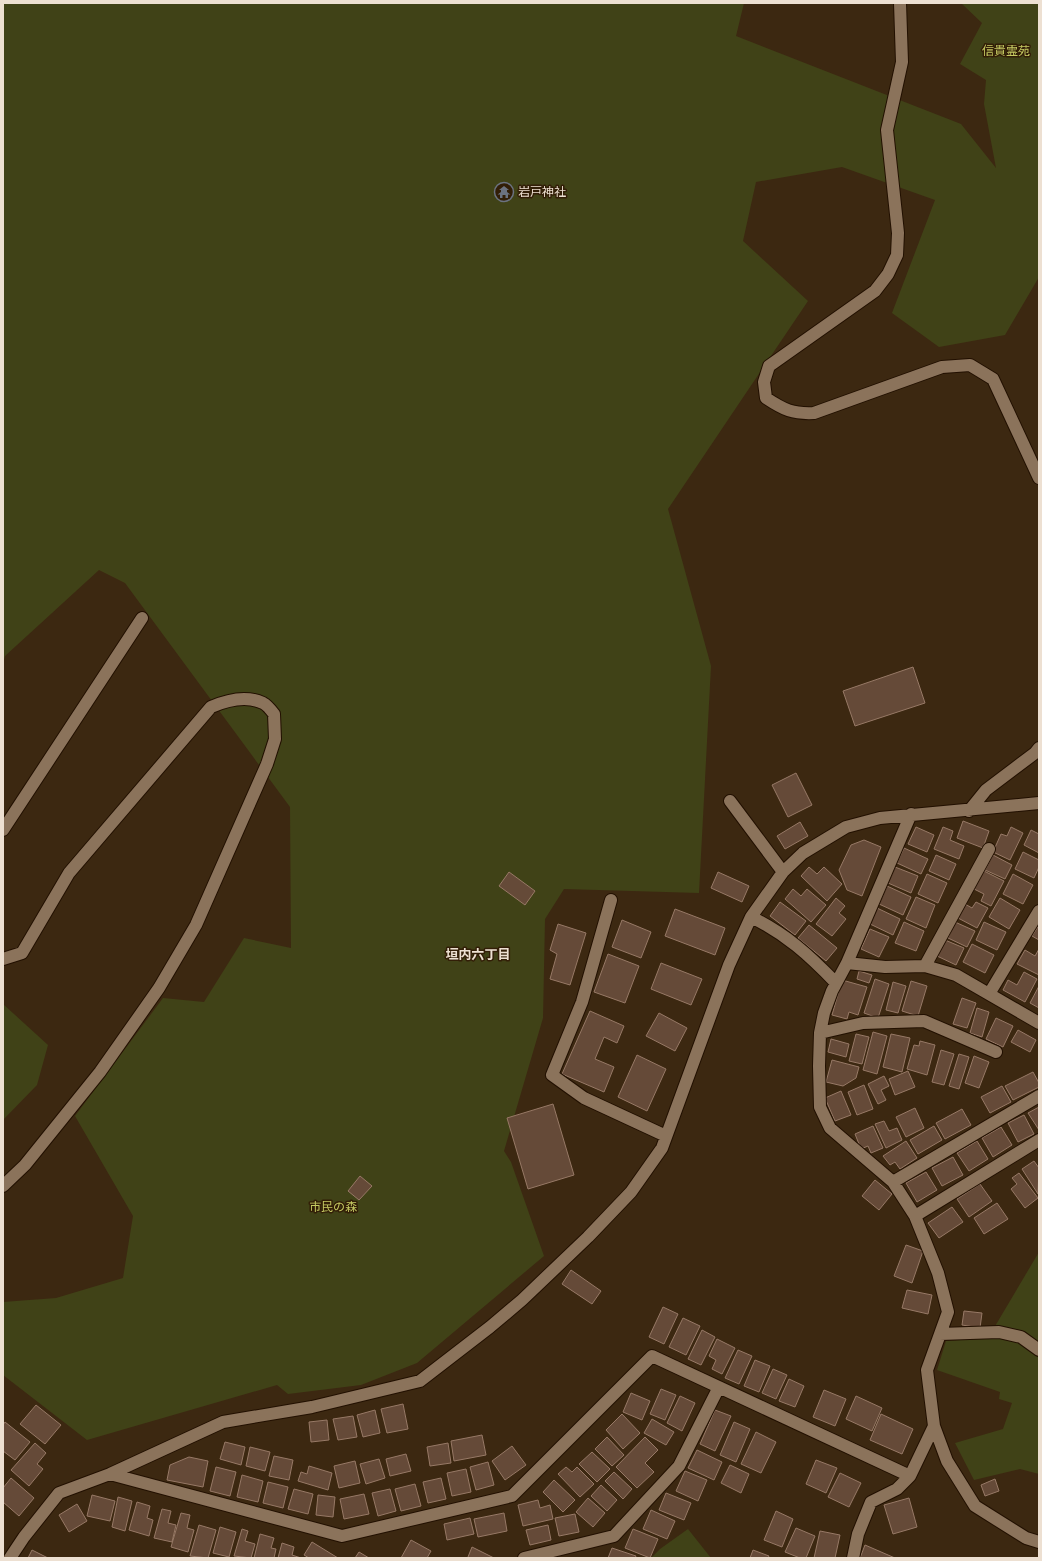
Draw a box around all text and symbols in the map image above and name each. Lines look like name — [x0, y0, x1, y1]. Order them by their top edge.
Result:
park label: 信貴霊苑 — [982, 43, 1030, 58]
temple icon: 岩戸神社 — [493, 181, 515, 203]
place label: 岩戸神社 — [518, 184, 566, 199]
district label: 垣内六丁目 — [445, 946, 511, 963]
park label: 市民の森 — [309, 1199, 357, 1214]

